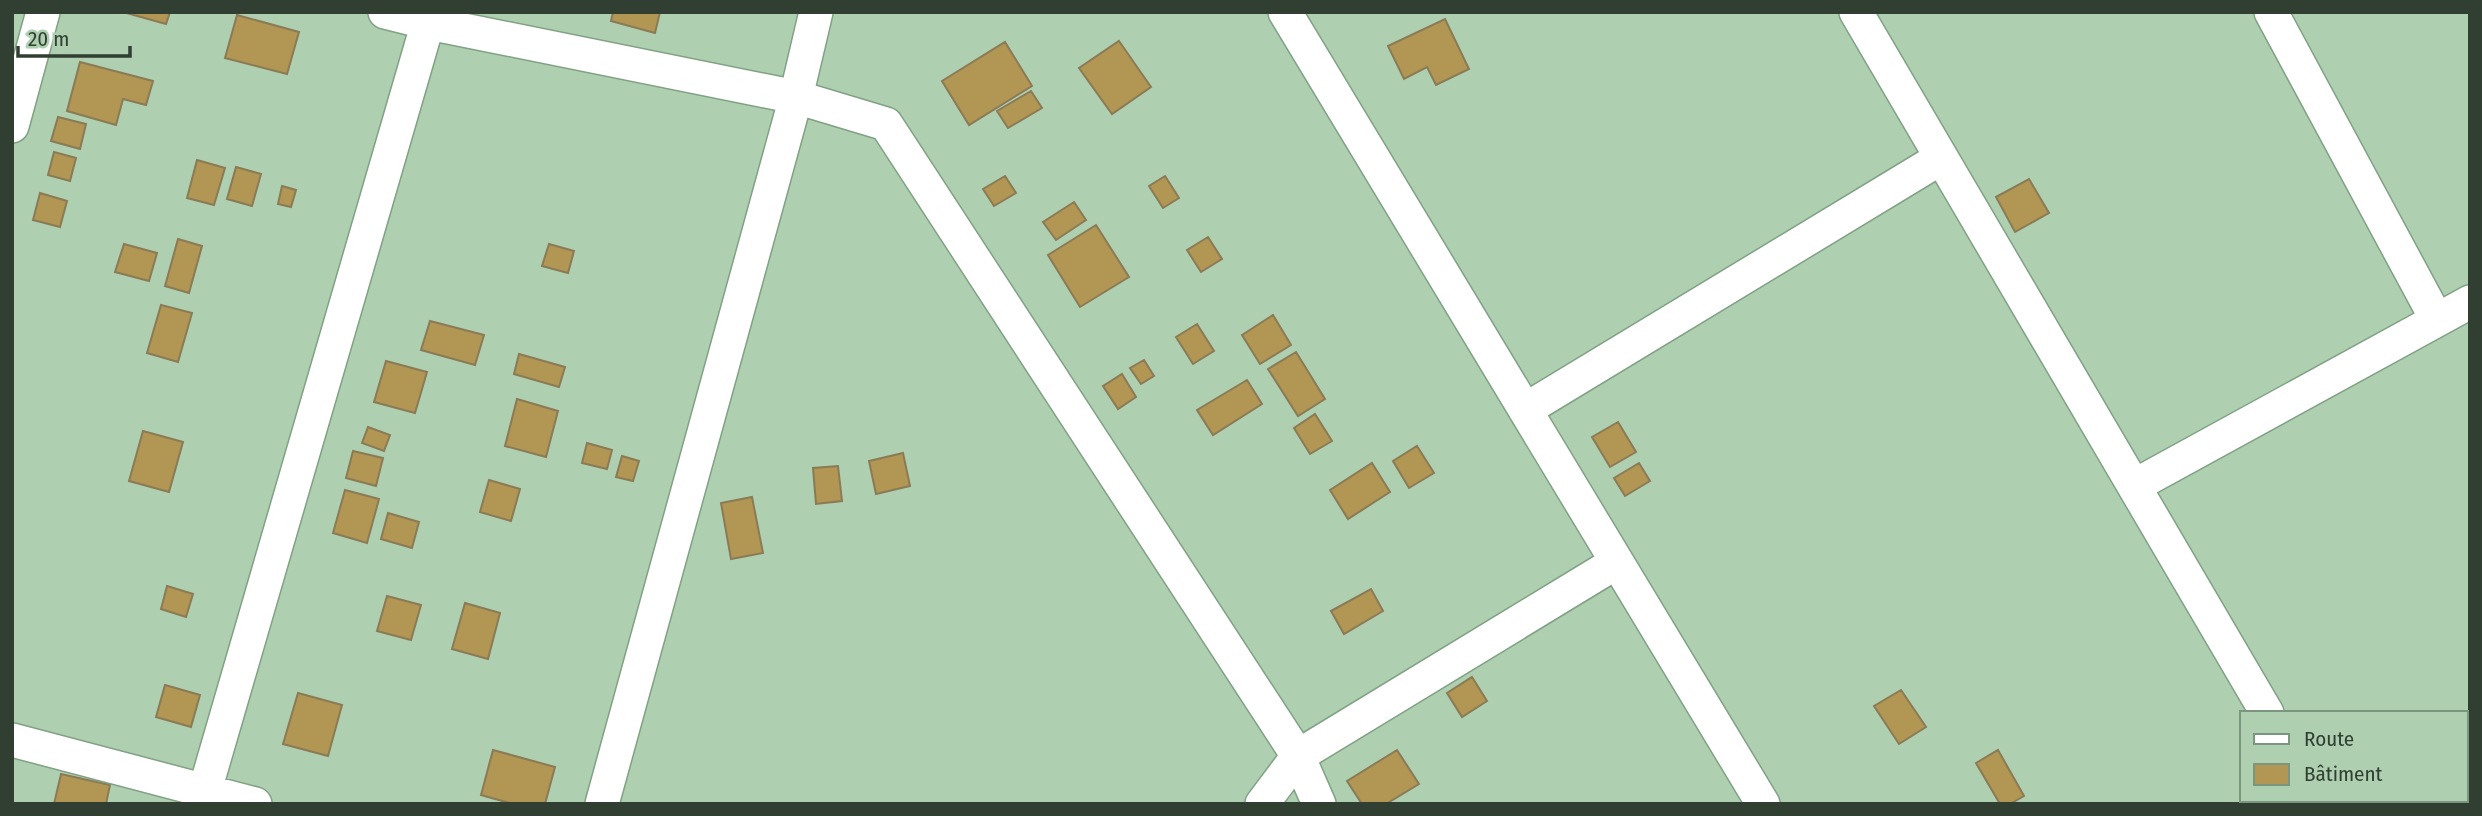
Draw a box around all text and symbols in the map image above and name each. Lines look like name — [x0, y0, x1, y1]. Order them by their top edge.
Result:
scale bar — [18, 14, 130, 58]
text: 20 m — [28, 26, 69, 52]
legend — [2240, 711, 2468, 802]
text: Route — [2304, 726, 2354, 752]
text: Bâtiment — [2304, 761, 2383, 787]

